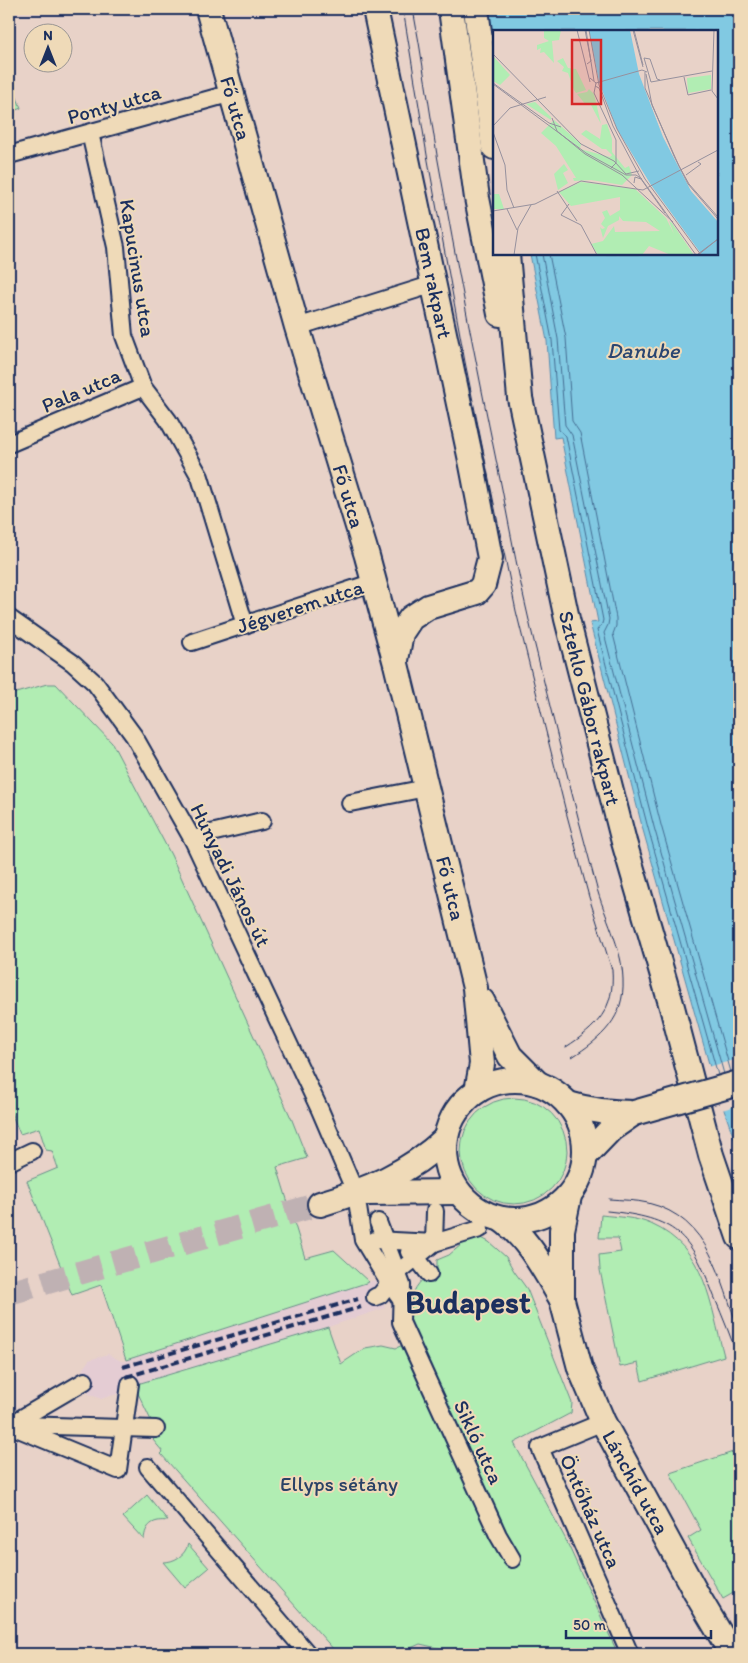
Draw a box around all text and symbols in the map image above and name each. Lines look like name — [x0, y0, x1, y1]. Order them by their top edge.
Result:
north arrow — [22, 22, 72, 72]
text: N — [43, 27, 53, 44]
inset map — [493, 30, 718, 255]
street label: Fő utca — [215, 73, 257, 143]
street label: Ponty utca — [64, 79, 164, 129]
street label: Kapucinus utca — [115, 197, 161, 339]
street label: Bem rakpart — [410, 225, 458, 341]
water label: Danube — [607, 337, 681, 364]
street label: Pala utca — [38, 362, 124, 418]
street label: Fő utca — [328, 461, 370, 531]
street label: Jégverem utca — [234, 574, 366, 638]
street label: Sztehlo Gábor rakpart — [554, 608, 626, 808]
street label: Hunyadi János út — [185, 799, 277, 951]
street label: Fő utca — [431, 853, 471, 923]
district label: Budapest — [405, 1284, 531, 1321]
street label: Sikló utca — [449, 1396, 509, 1488]
street label: Lánchíd utca — [597, 1425, 675, 1539]
street label: Öntőház utca — [555, 1450, 627, 1572]
park label: Ellyps sétány — [280, 1471, 398, 1496]
scale bar — [566, 1608, 710, 1640]
text: 50 m — [573, 1616, 606, 1634]

